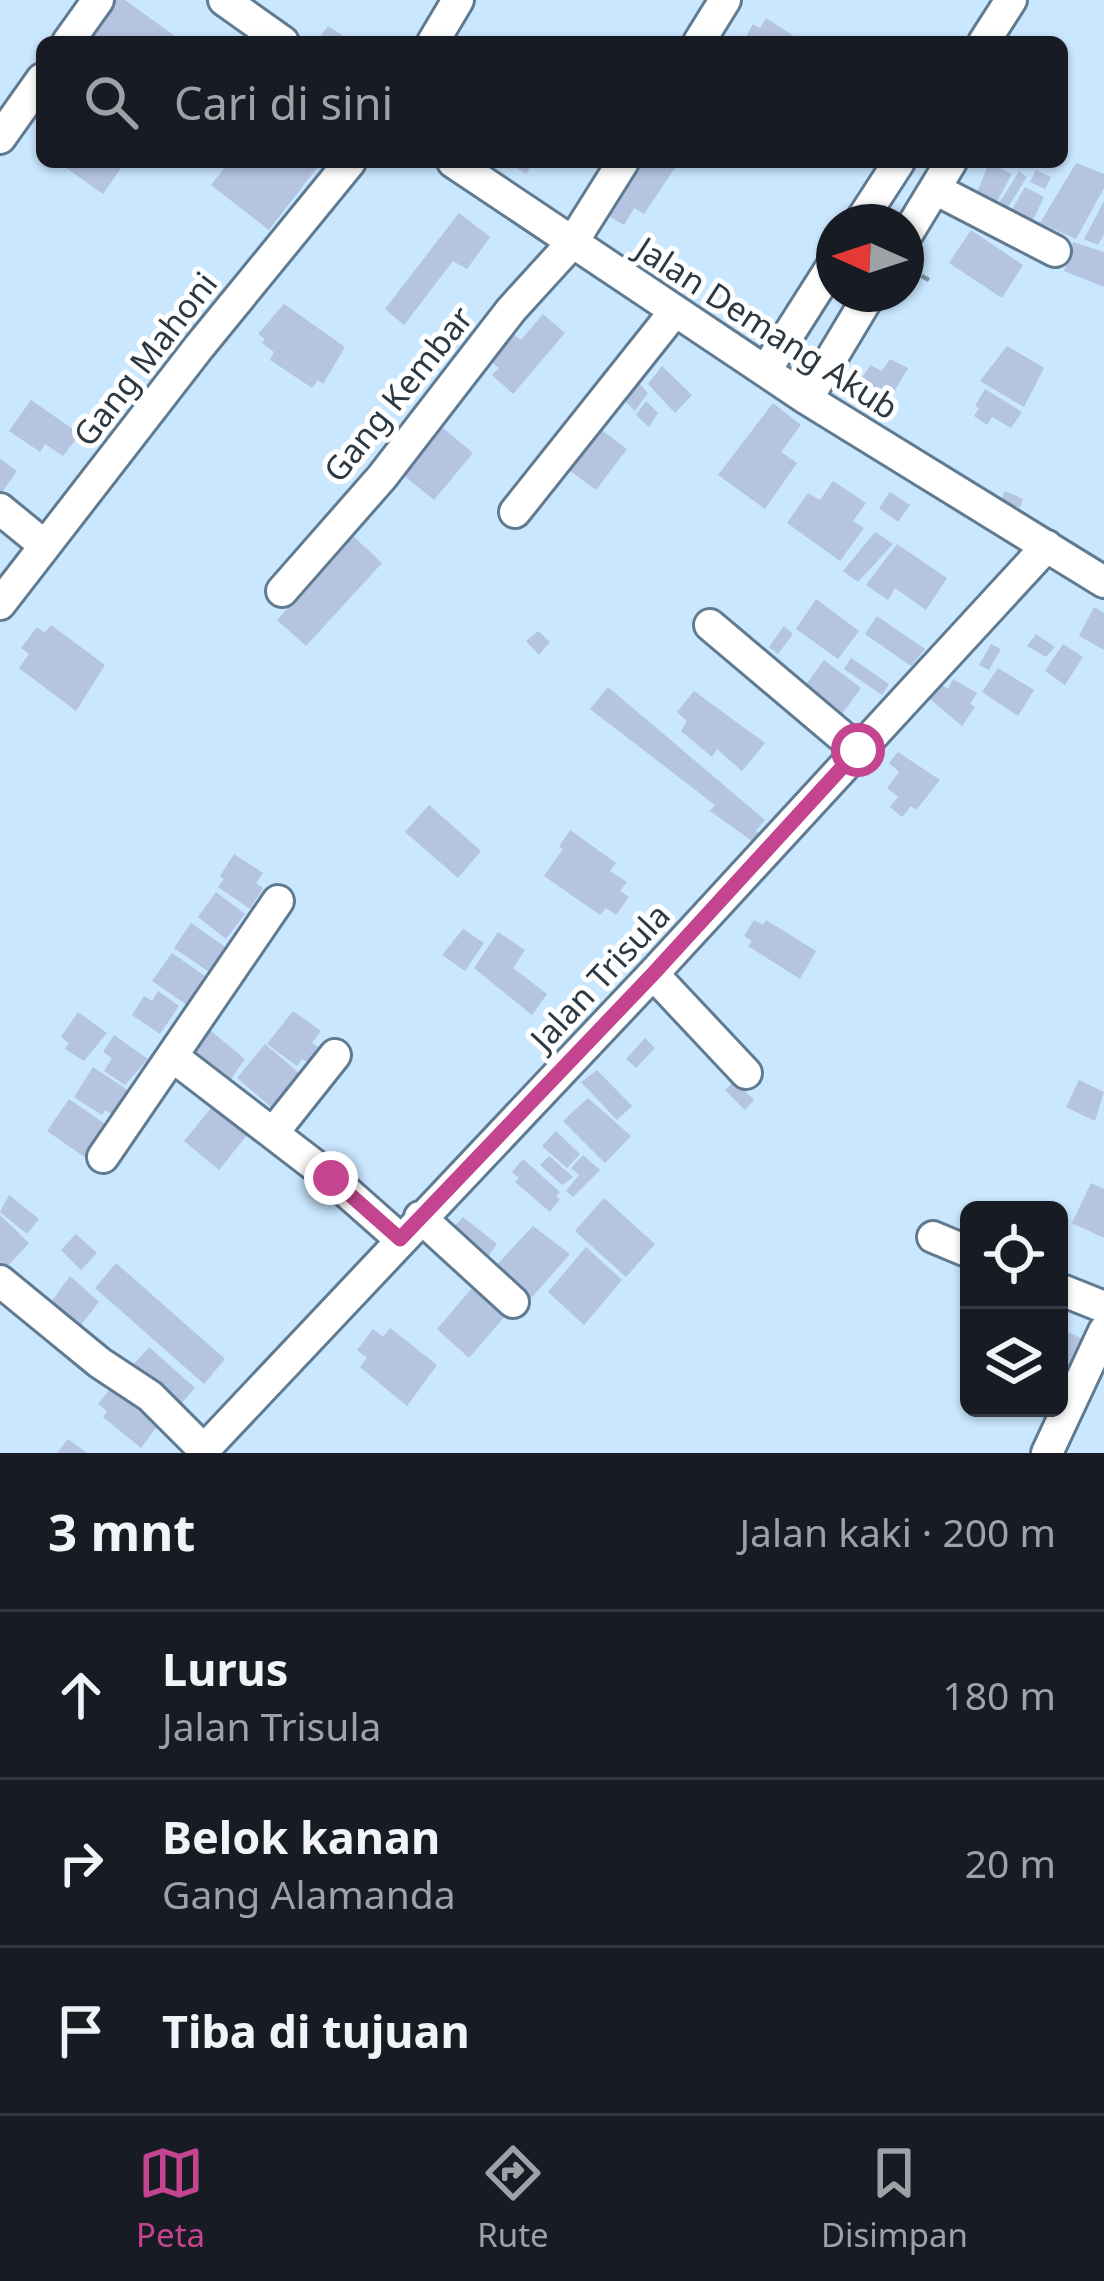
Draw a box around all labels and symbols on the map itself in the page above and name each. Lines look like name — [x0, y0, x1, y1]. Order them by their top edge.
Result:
north arrow — [816, 204, 924, 312]
street label: Jalan Demang Akub — [625, 224, 907, 429]
street label: Gang Mahoni — [62, 262, 227, 455]
street label: Gang Kembar — [313, 296, 483, 491]
route start — [831, 723, 885, 777]
street label: Jalan Trisula — [518, 893, 679, 1062]
route end — [304, 1151, 358, 1205]

